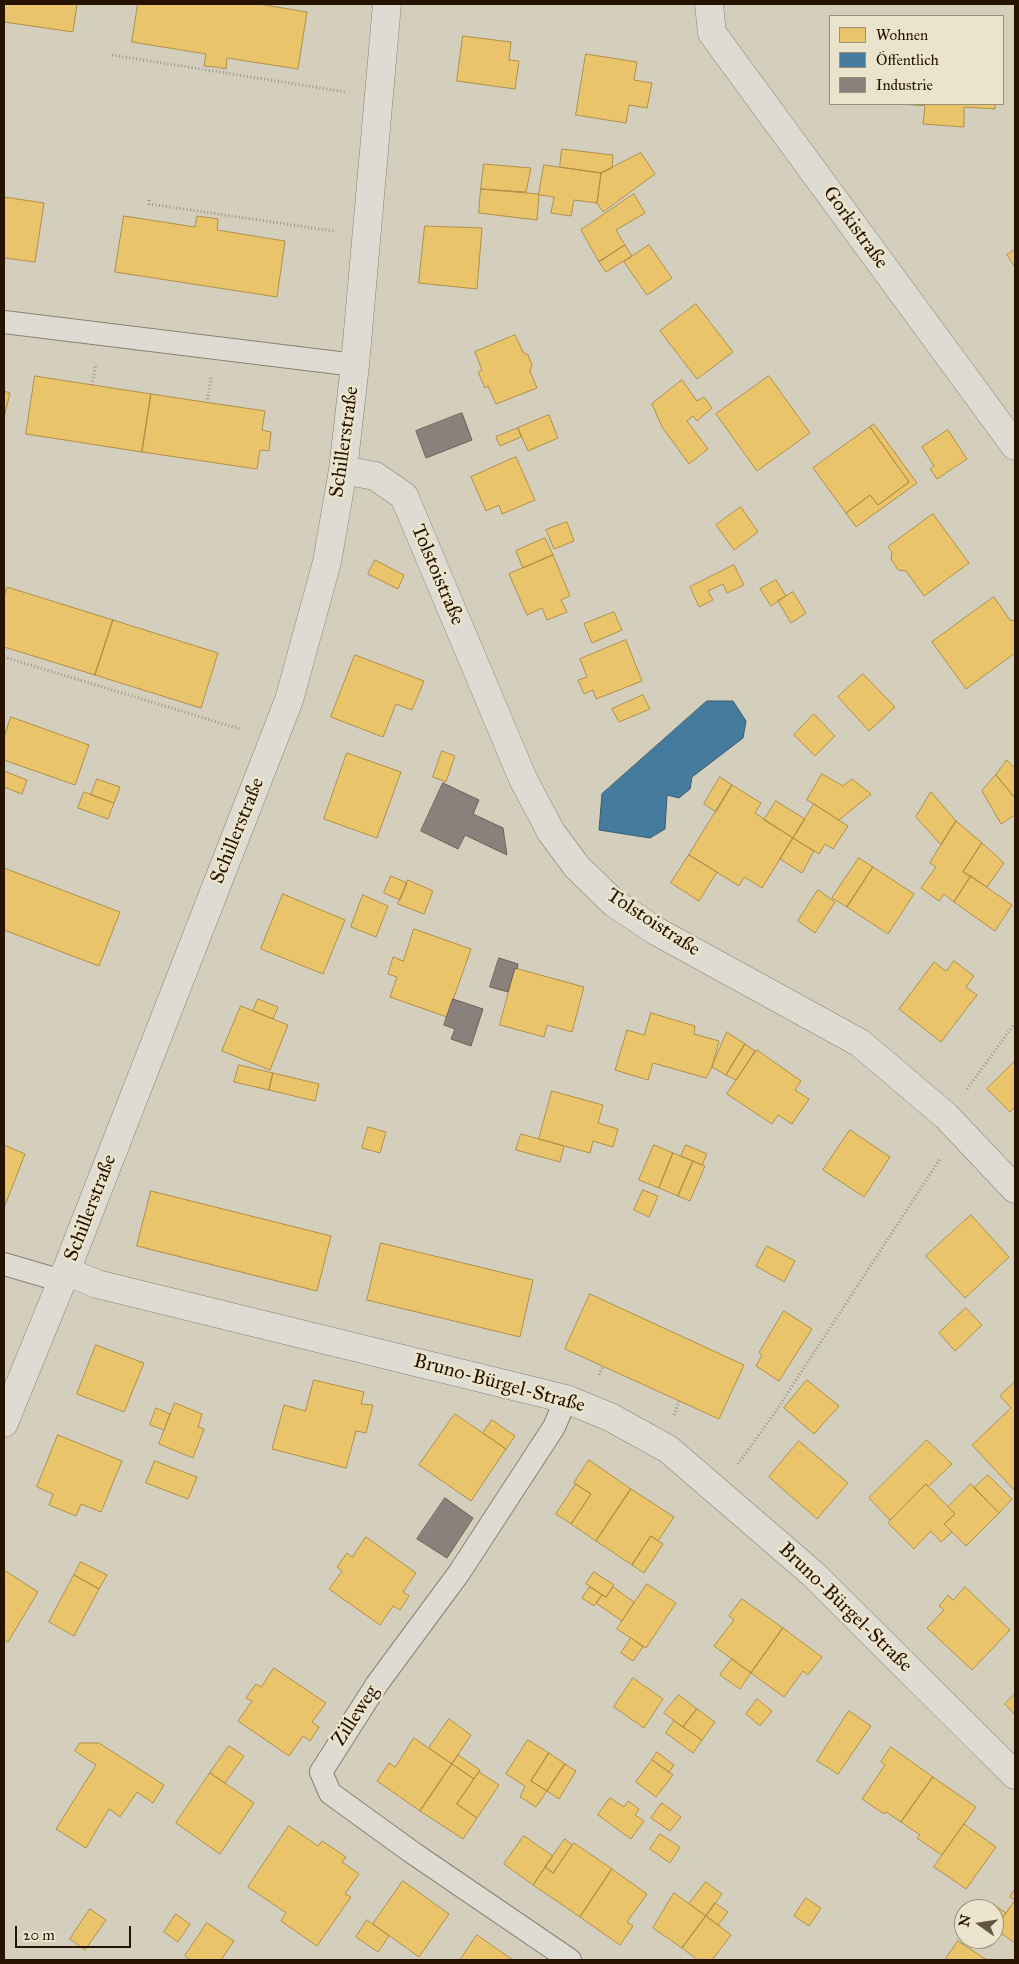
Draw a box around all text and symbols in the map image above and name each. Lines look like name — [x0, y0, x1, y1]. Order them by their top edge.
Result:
legend — [829, 15, 1004, 105]
text: Wohnen — [876, 26, 928, 44]
text: Öffentlich — [876, 51, 939, 69]
text: Industrie — [876, 76, 933, 94]
street label: Gorkistraße — [817, 182, 893, 274]
street label: Schillerstraße — [325, 385, 365, 499]
street label: Tolstoistraße — [405, 521, 469, 629]
street label: Schillerstraße — [206, 775, 270, 887]
street label: Tolstoistraße — [602, 884, 704, 962]
street label: Schillerstraße — [60, 1151, 122, 1265]
street label: Bruno-Bürgel-Straße — [411, 1350, 587, 1418]
street label: Bruno-Bürgel-Straße — [773, 1538, 917, 1678]
street label: Zilleweg — [328, 1681, 384, 1751]
north arrow — [954, 1899, 1004, 1949]
text: N — [955, 1913, 974, 1928]
scale bar — [18, 1916, 134, 1948]
text: 20 m — [23, 1926, 55, 1944]

